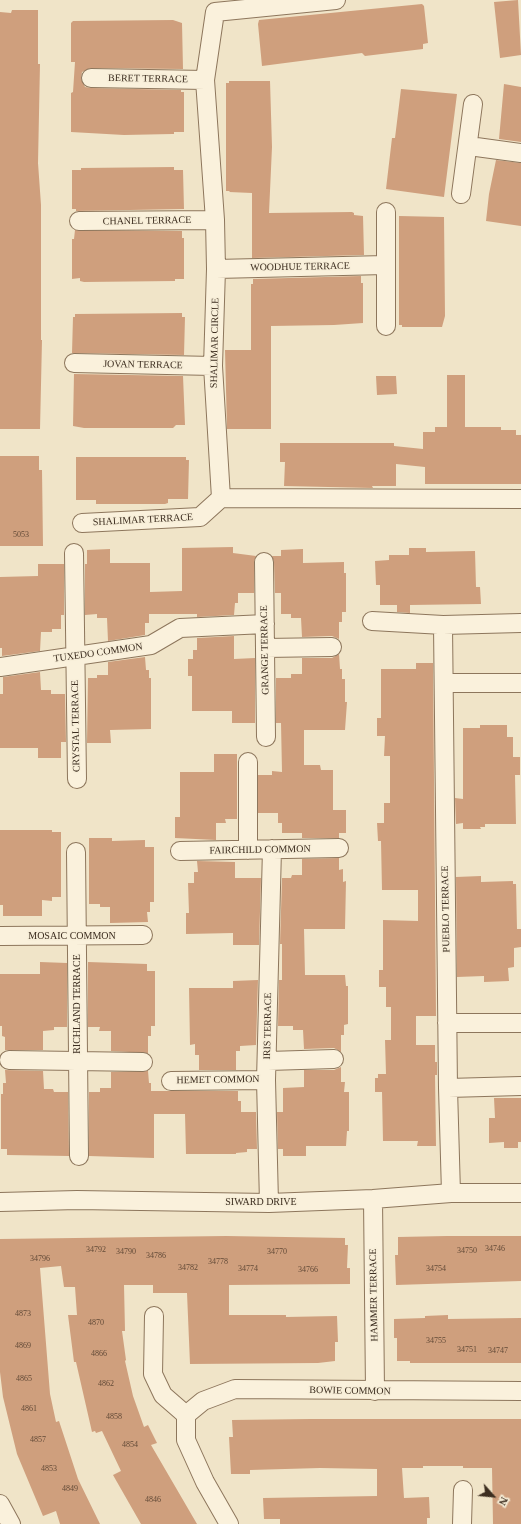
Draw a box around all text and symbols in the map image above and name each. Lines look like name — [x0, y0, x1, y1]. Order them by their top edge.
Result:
street label: BERET TERRACE — [108, 72, 188, 86]
street label: CHANEL TERRACE — [103, 214, 191, 228]
street label: WOODHUE TERRACE — [250, 260, 350, 274]
street label: SHALIMAR CIRCLE — [208, 298, 222, 388]
street label: JOVAN TERRACE — [103, 358, 183, 372]
street label: SHALIMAR TERRACE — [93, 511, 193, 529]
house number: 5053 — [13, 530, 29, 540]
street label: GRANGE TERRACE — [258, 605, 272, 695]
street label: TUXEDO COMMON — [53, 641, 143, 665]
street label: CRYSTAL TERRACE — [69, 680, 83, 772]
street label: FAIRCHILD COMMON — [209, 843, 311, 857]
street label: PUEBLO TERRACE — [439, 865, 453, 953]
street label: MOSAIC COMMON — [28, 930, 116, 942]
street label: RICHLAND TERRACE — [71, 954, 83, 1054]
street label: IRIS TERRACE — [261, 992, 275, 1060]
street label: HEMET COMMON — [176, 1073, 260, 1087]
street label: SIWARD DRIVE — [225, 1196, 297, 1208]
house number: 34746 — [485, 1244, 505, 1254]
house number: 34792 — [86, 1245, 106, 1255]
house number: 34750 — [457, 1246, 477, 1256]
house number: 34790 — [116, 1247, 136, 1257]
house number: 34770 — [267, 1247, 287, 1257]
street label: HAMMER TERRACE — [367, 1248, 381, 1342]
house number: 34786 — [146, 1251, 166, 1261]
house number: 34796 — [30, 1254, 50, 1264]
house number: 34778 — [208, 1257, 228, 1267]
house number: 34782 — [178, 1263, 198, 1273]
house number: 34774 — [238, 1264, 258, 1274]
house number: 34754 — [426, 1264, 446, 1274]
house number: 34766 — [298, 1265, 318, 1275]
house number: 4873 — [15, 1309, 31, 1319]
house number: 4870 — [88, 1318, 104, 1328]
house number: 34755 — [426, 1336, 446, 1346]
house number: 4869 — [15, 1341, 31, 1351]
house number: 34751 — [457, 1345, 477, 1355]
house number: 34747 — [488, 1346, 508, 1356]
house number: 4866 — [91, 1349, 107, 1359]
house number: 4865 — [16, 1374, 32, 1384]
house number: 4862 — [98, 1379, 114, 1389]
street label: BOWIE COMMON — [309, 1384, 391, 1398]
house number: 4861 — [21, 1404, 37, 1414]
house number: 4858 — [106, 1412, 122, 1422]
house number: 4857 — [30, 1435, 46, 1445]
house number: 4854 — [122, 1440, 138, 1450]
house number: 4853 — [41, 1464, 57, 1474]
north arrow — [473, 1476, 513, 1516]
house number: 4849 — [62, 1484, 78, 1494]
house number: 4846 — [145, 1495, 161, 1505]
text: N — [497, 1495, 511, 1508]

